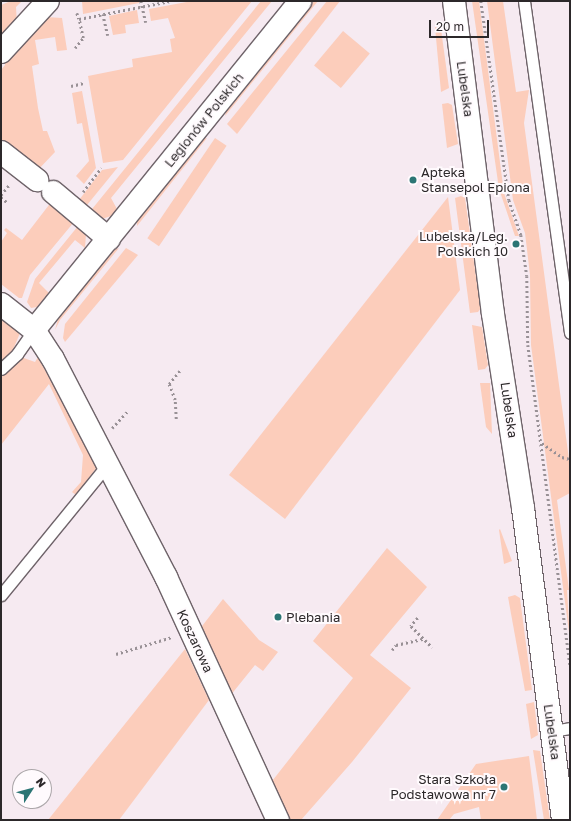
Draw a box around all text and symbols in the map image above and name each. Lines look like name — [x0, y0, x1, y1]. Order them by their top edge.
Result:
scale bar — [431, 12, 491, 38]
text: 20 m — [436, 19, 464, 34]
street label: Lubelska — [453, 60, 477, 118]
street label: Legionów Polskich — [161, 70, 247, 170]
place label: Apteka Stansepol Epiona — [421, 165, 530, 196]
marker: Apteka Stansepol Epiona — [408, 175, 418, 185]
place label: Lubelska/Leg. Polskich 10 — [419, 229, 508, 260]
marker: Lubelska/Leg. Polskich 10 — [511, 239, 521, 249]
street label: Lubelska — [497, 381, 521, 439]
street label: Koszarowa — [174, 607, 216, 675]
place label: Plebania — [286, 609, 340, 625]
marker: Plebania — [273, 612, 283, 622]
street label: Lubelska — [540, 703, 564, 761]
north arrow — [12, 769, 52, 809]
place label: Stara Szkoła Podstawowa nr 7 — [390, 772, 496, 803]
text: N — [34, 775, 49, 789]
marker: Stara Szkoła Podstawowa nr 7 — [499, 782, 509, 792]

